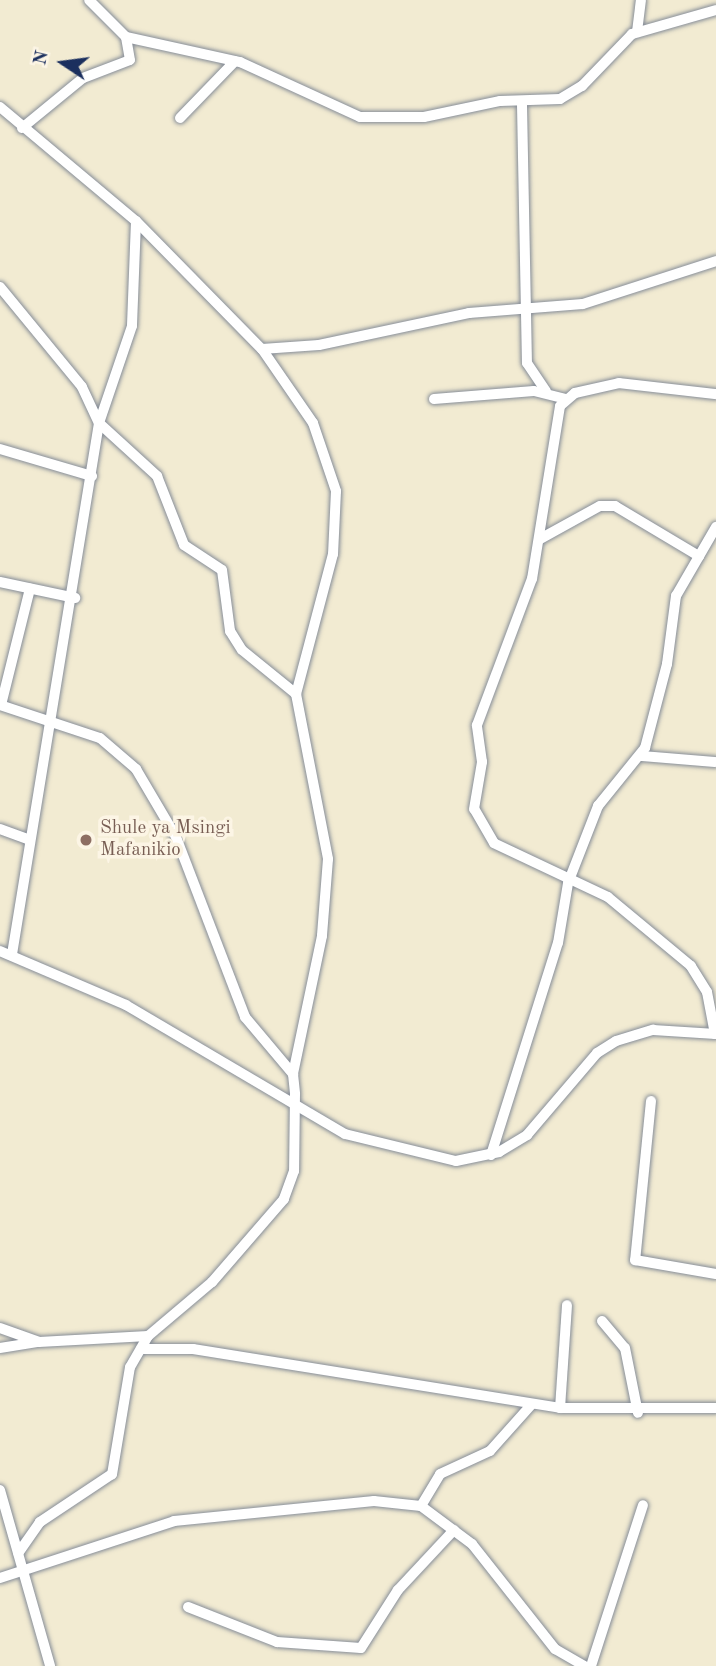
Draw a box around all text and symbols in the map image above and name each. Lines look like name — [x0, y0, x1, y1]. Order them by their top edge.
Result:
north arrow — [28, 28, 98, 98]
text: N — [31, 49, 53, 67]
place label: Shule ya Msingi Mafanikio — [100, 818, 231, 862]
marker: Shule ya Msingi Mafanikio — [78, 832, 94, 848]

